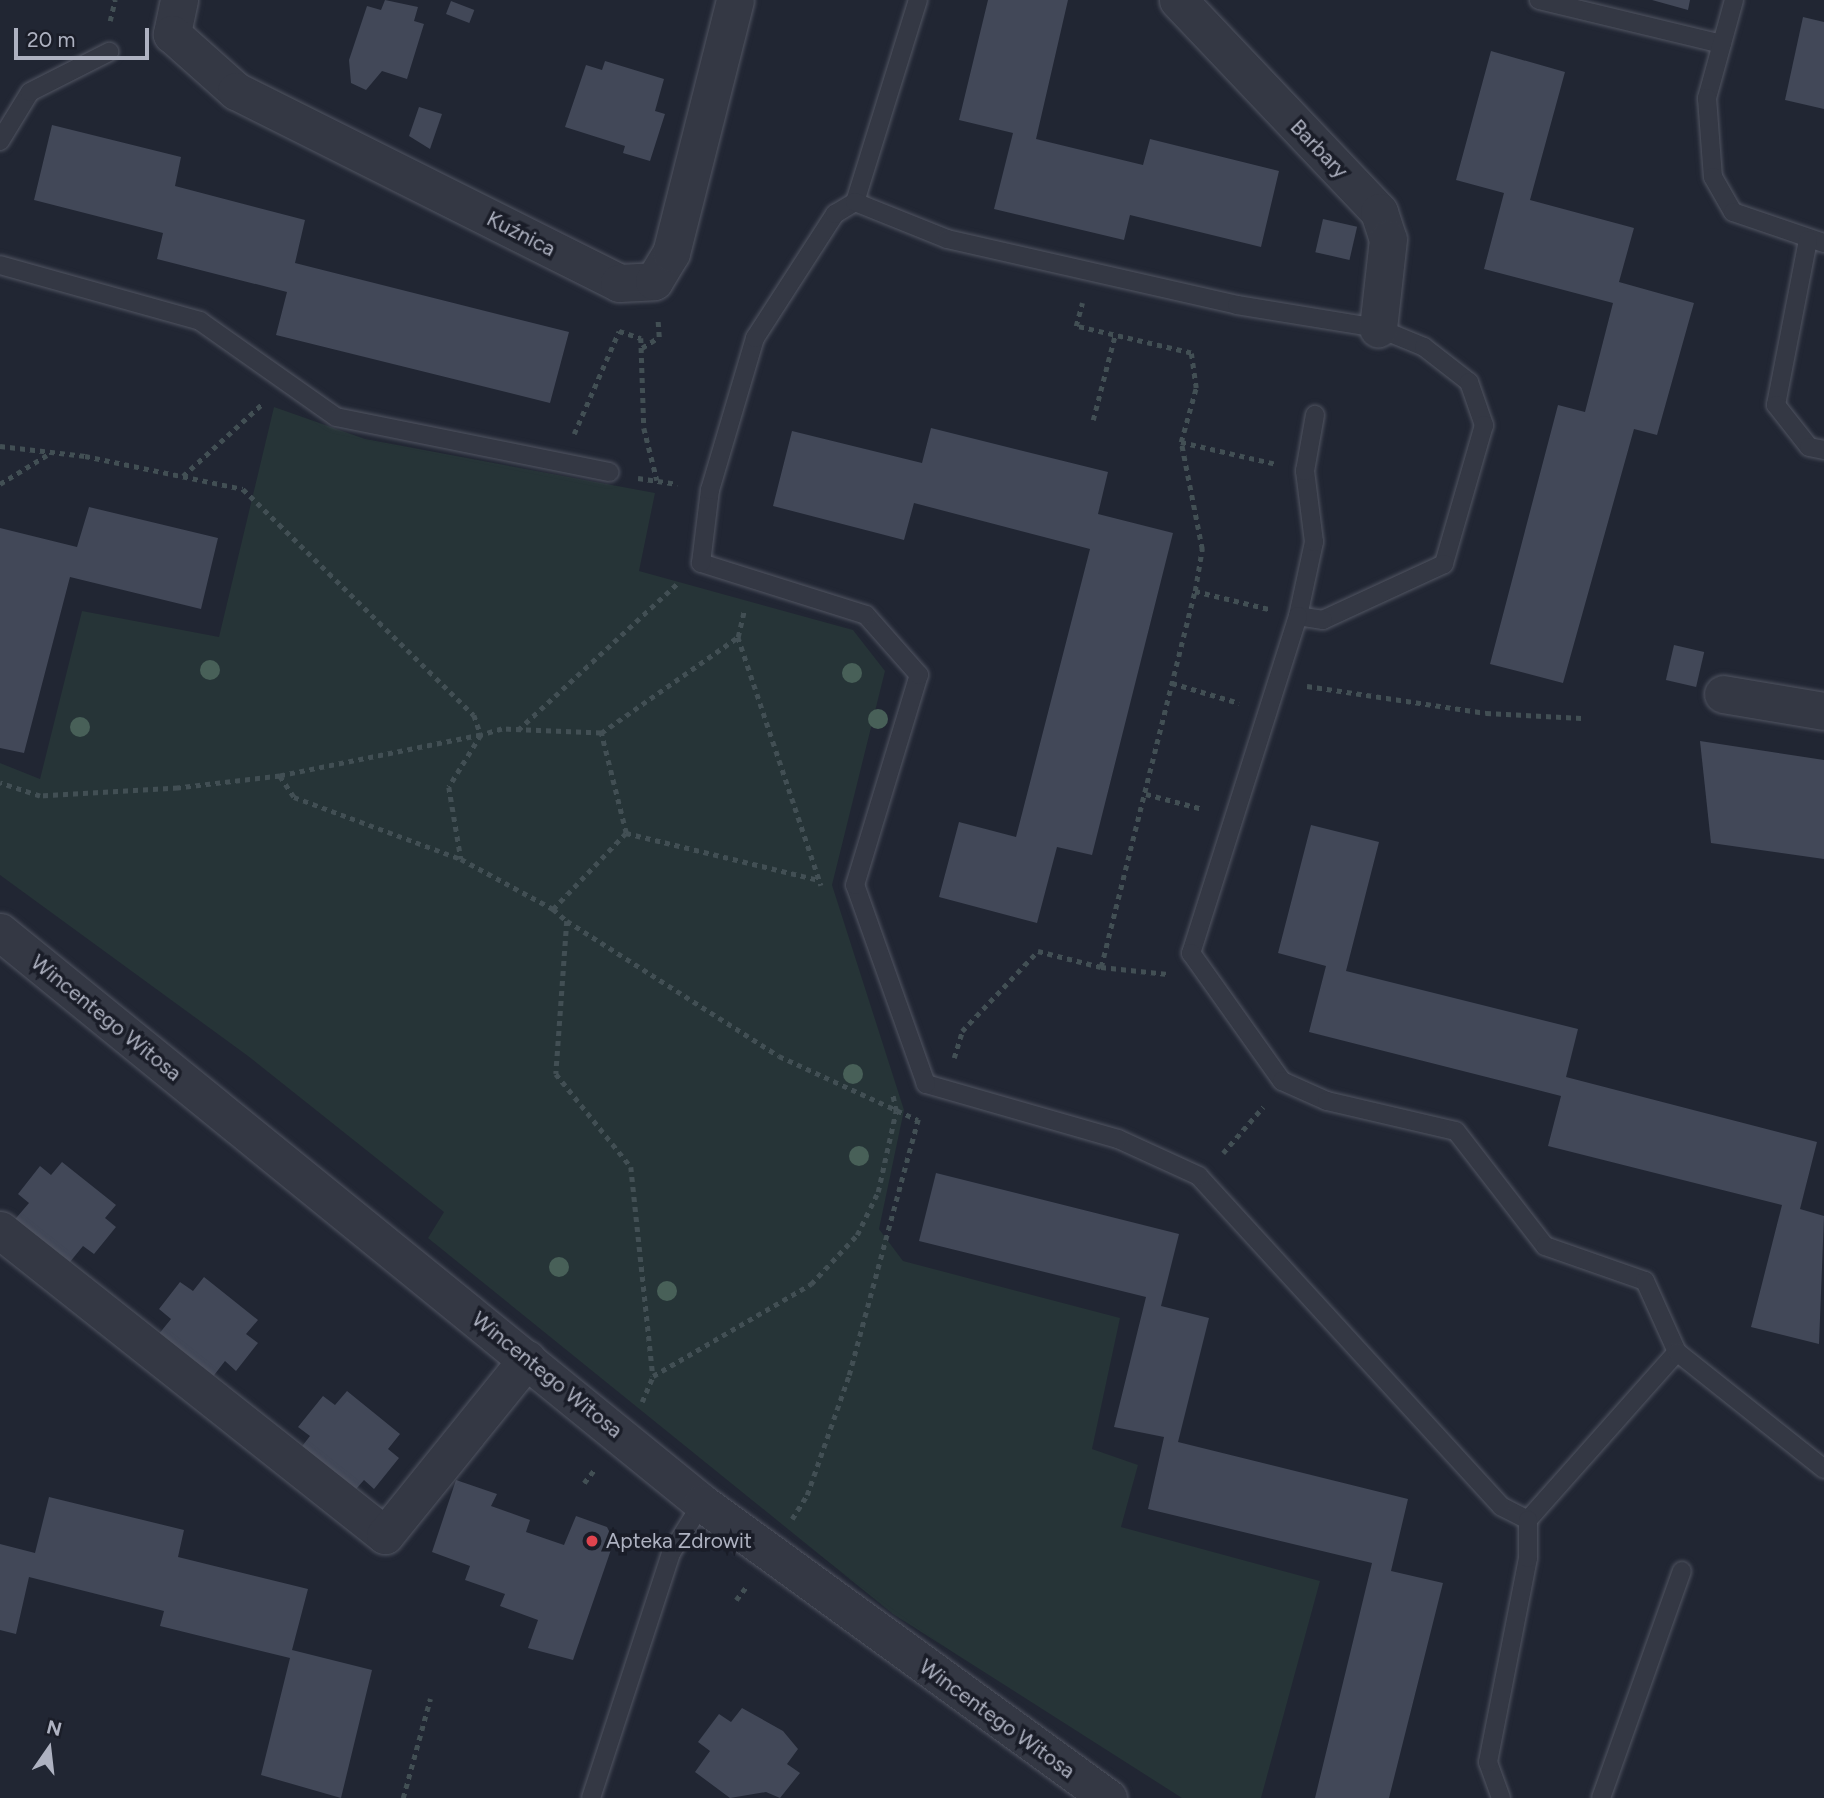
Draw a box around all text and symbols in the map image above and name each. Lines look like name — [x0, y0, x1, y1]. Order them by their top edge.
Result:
scale bar — [18, 14, 152, 58]
text: 20 m — [27, 27, 75, 52]
street label: Barbary — [1285, 114, 1353, 184]
street label: Kuźnica — [483, 206, 559, 262]
street label: Wincentego Witosa — [26, 950, 186, 1086]
street label: Wincentego Witosa — [467, 1307, 627, 1443]
place label: Apteka Zdrowit — [606, 1528, 752, 1554]
marker: Apteka Zdrowit — [584, 1533, 600, 1549]
street label: Wincentego Witosa — [914, 1654, 1080, 1784]
north arrow — [14, 1714, 84, 1784]
text: N — [44, 1715, 64, 1741]

